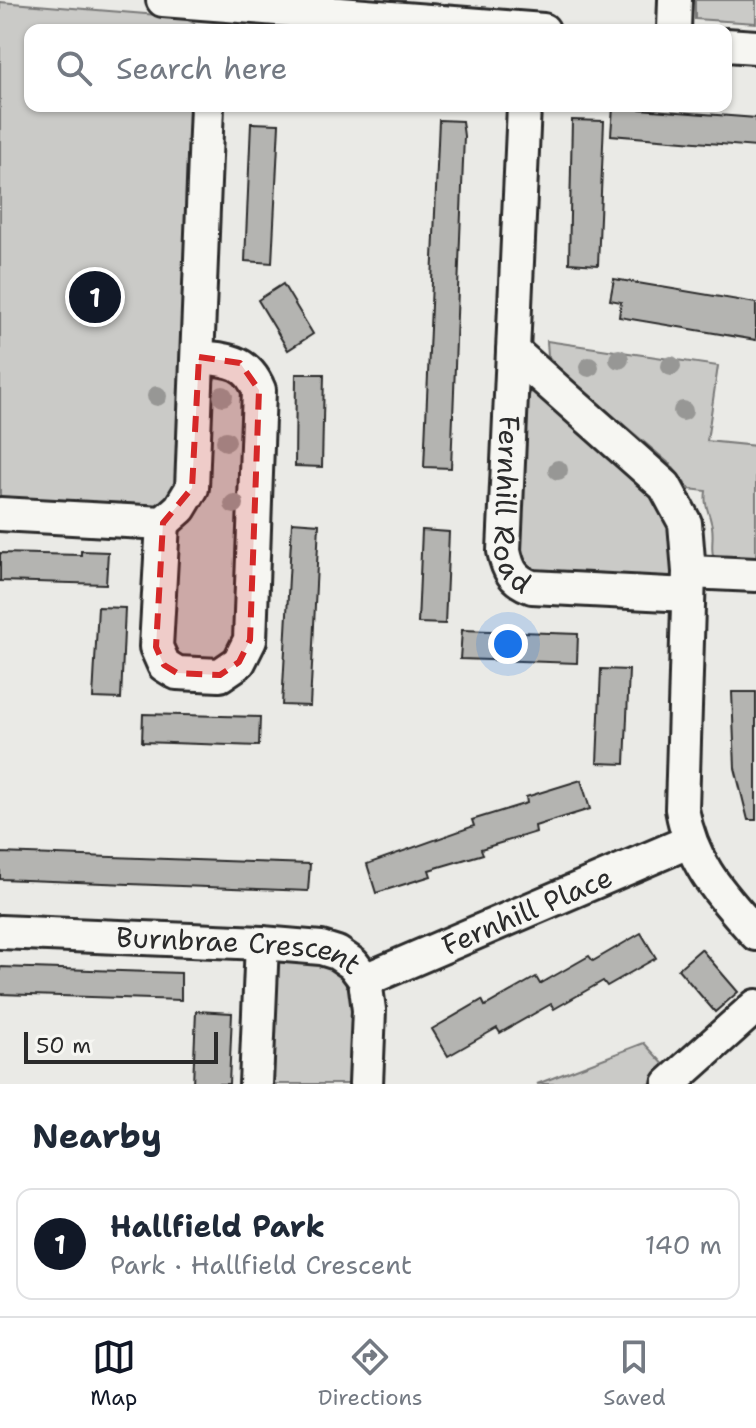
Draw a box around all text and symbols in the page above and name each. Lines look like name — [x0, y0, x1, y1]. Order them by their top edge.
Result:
search box — [24, 24, 732, 112]
icon: search — [52, 46, 96, 90]
text: Search here — [116, 48, 287, 89]
pin: 1 — [69, 267, 121, 327]
street label: Fernhill Road — [484, 415, 539, 602]
your location — [488, 624, 528, 664]
street label: Fernhill Place — [436, 858, 618, 964]
street label: Burnbrae Crescent — [115, 918, 369, 983]
scale bar — [24, 1028, 218, 1064]
text: 50 m — [36, 1031, 91, 1060]
text: Nearby — [32, 1113, 162, 1159]
text: Hallfield Park — [110, 1206, 325, 1247]
text: 1 — [54, 1227, 66, 1262]
text: 140 m — [645, 1227, 722, 1262]
text: Park · Hallfield Crescent — [110, 1247, 412, 1282]
tab: Map — [90, 1335, 137, 1412]
tab: Directions — [318, 1335, 423, 1412]
tab: Saved — [603, 1335, 666, 1412]

